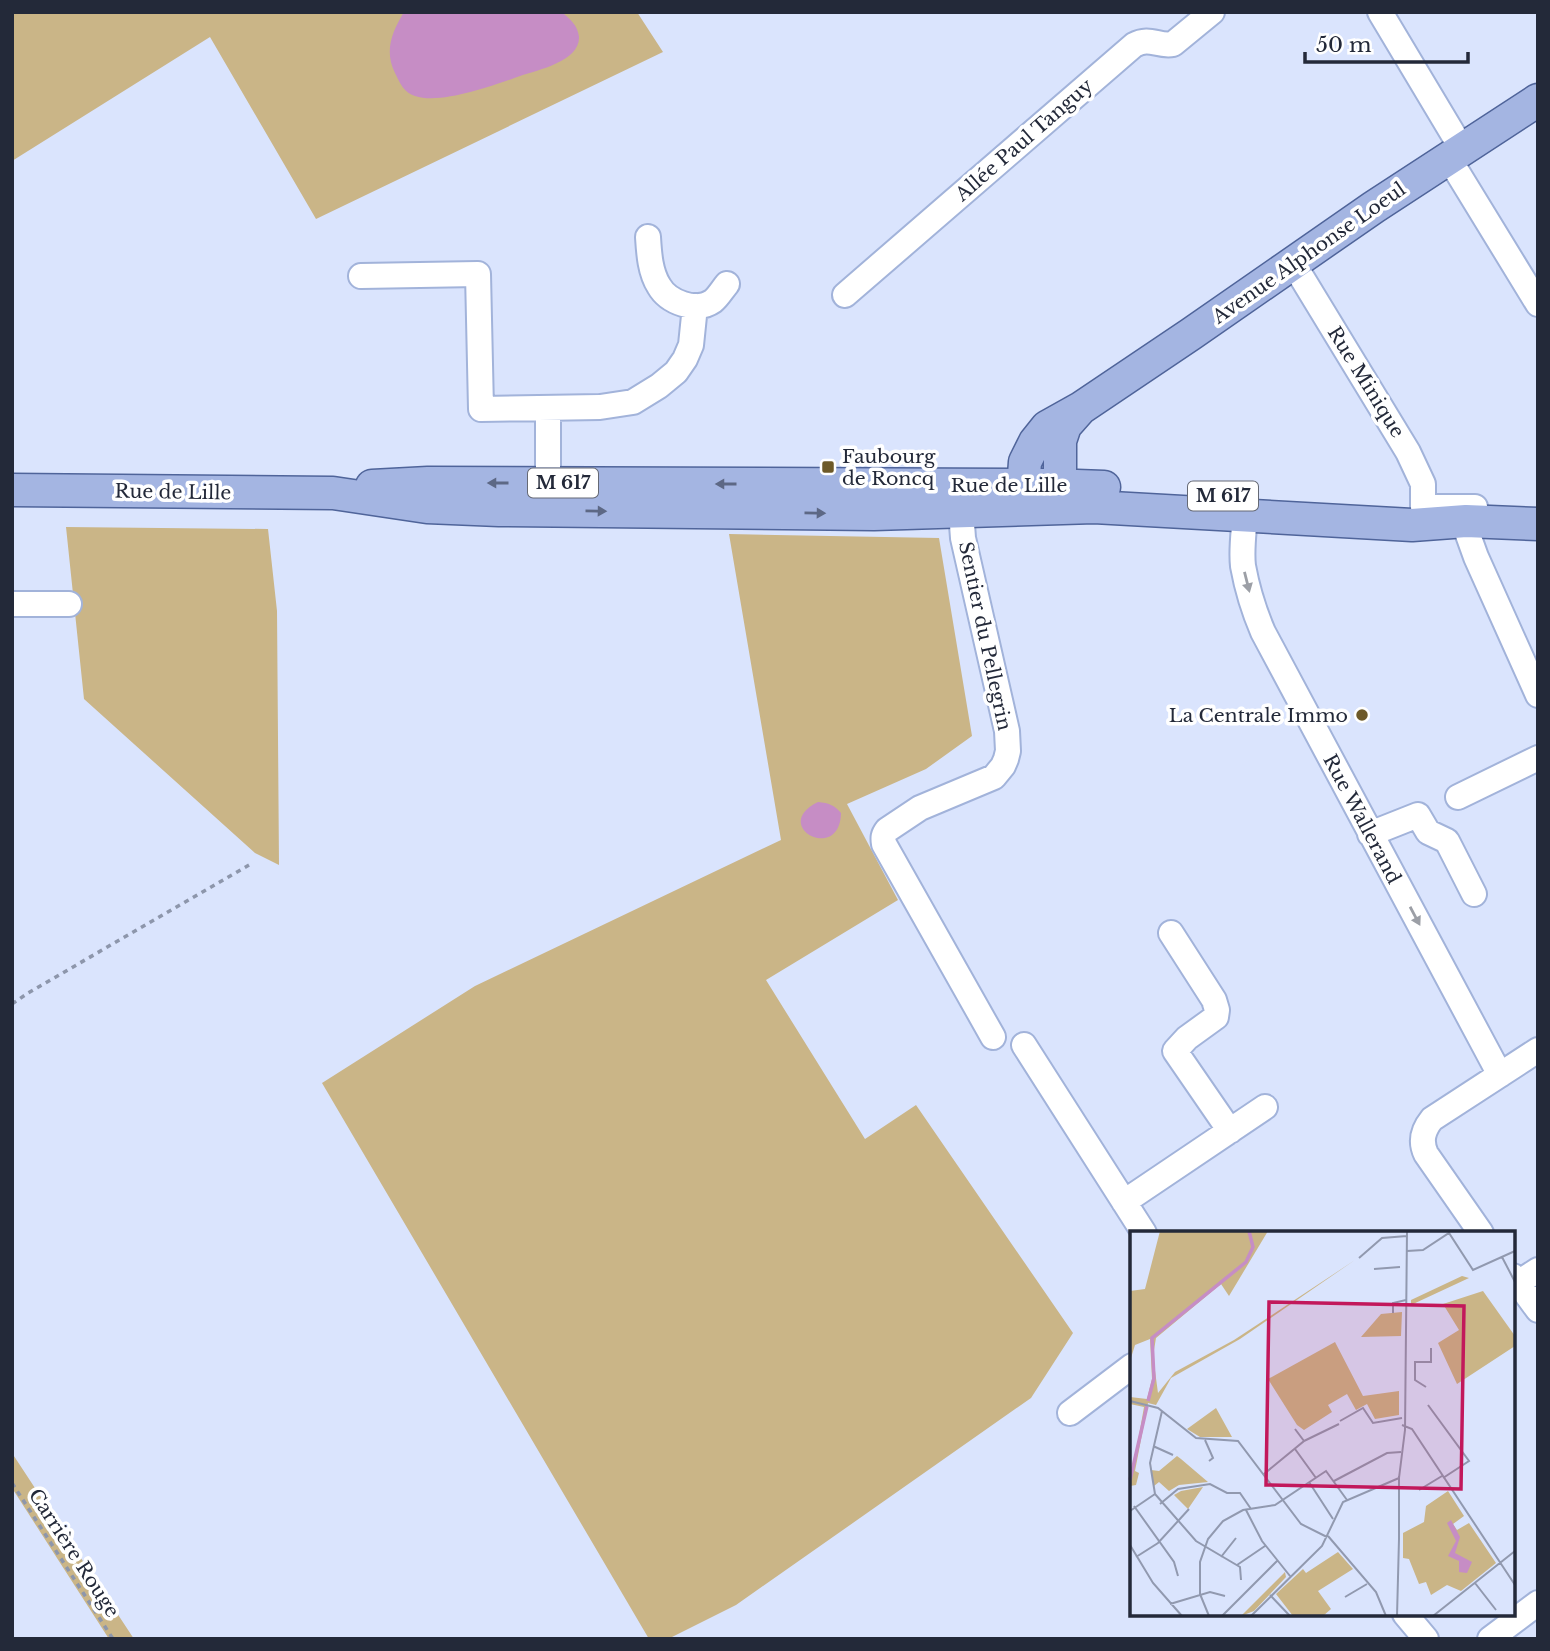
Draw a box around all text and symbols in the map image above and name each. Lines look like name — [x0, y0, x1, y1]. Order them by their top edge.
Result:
scale bar — [1305, 21, 1468, 65]
text: 50 m — [1316, 32, 1372, 58]
street label: Allée Paul Tanguy — [950, 74, 1097, 207]
street label: Avenue Alphonse Loeul — [1207, 178, 1410, 329]
street label: Rue Minique — [1323, 322, 1409, 442]
place label: Faubourg de Roncq — [842, 445, 936, 490]
marker: Faubourg de Roncq — [820, 459, 836, 475]
road number: M 617 — [528, 468, 598, 498]
street label: Rue de Lille — [951, 474, 1067, 497]
one-way arrow — [487, 477, 509, 489]
one-way arrow — [714, 478, 736, 490]
street label: Rue de Lille — [114, 479, 232, 505]
road number: M 617 — [1188, 482, 1258, 510]
one-way arrow — [585, 505, 607, 517]
one-way arrow — [804, 507, 826, 519]
street label: Sentier du Pellegrin — [954, 539, 1016, 733]
one-way arrow — [1242, 571, 1253, 593]
place label: La Centrale Immo — [1169, 704, 1348, 727]
marker: La Centrale Immo — [1354, 707, 1370, 723]
street label: Rue Wallerand — [1318, 750, 1406, 888]
one-way arrow — [1409, 906, 1420, 926]
inset map — [1130, 1231, 1515, 1616]
street label: Carrière Rouge — [24, 1484, 124, 1622]

